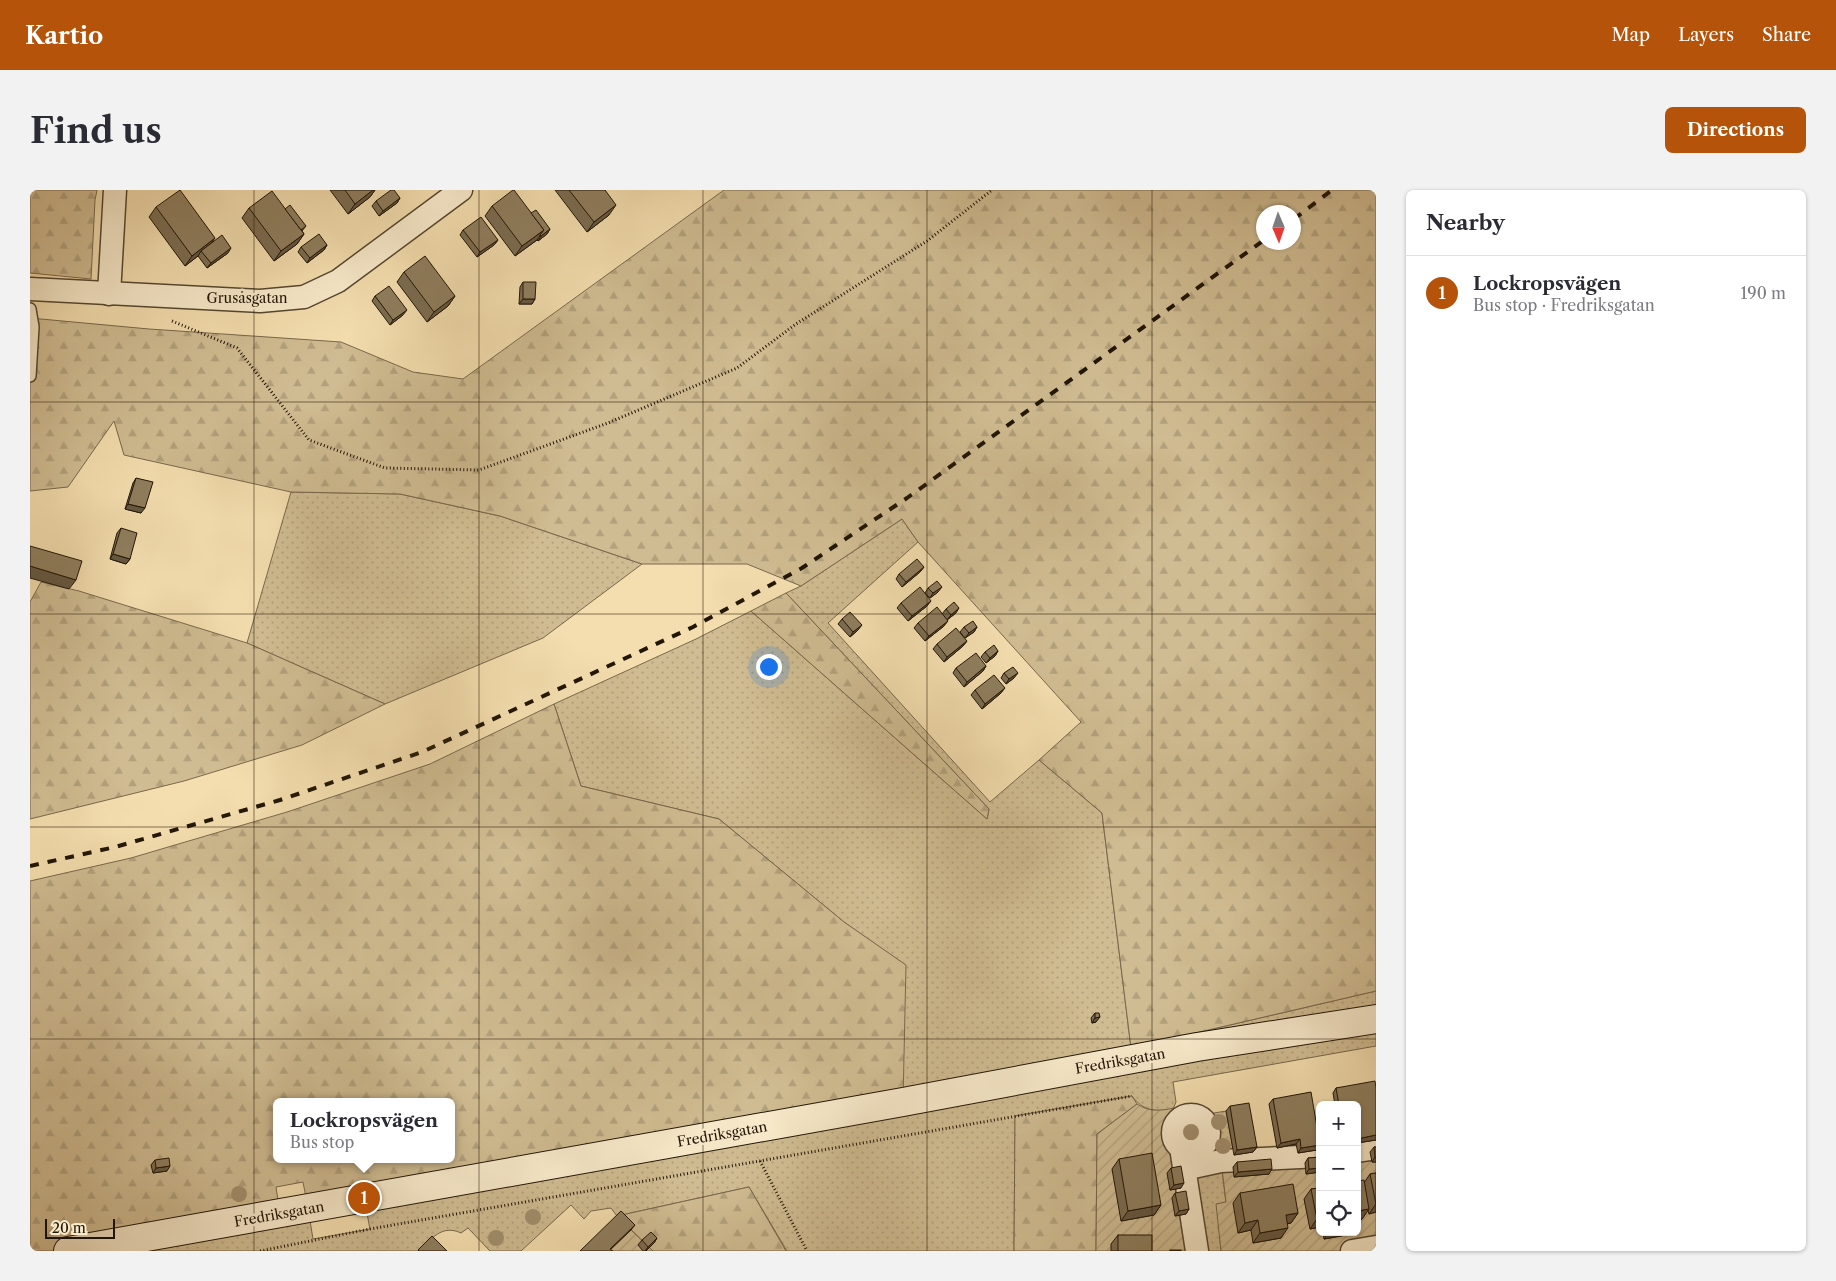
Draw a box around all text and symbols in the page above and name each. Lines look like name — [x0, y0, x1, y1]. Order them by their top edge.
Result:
text: Kartio — [25, 21, 103, 50]
text: Map — [1612, 24, 1650, 46]
text: Layers — [1678, 24, 1734, 46]
text: Share — [1762, 24, 1811, 46]
button: Directions — [1665, 107, 1806, 153]
text: Find us — [30, 109, 162, 152]
north arrow — [1256, 205, 1301, 250]
text: Nearby — [1426, 210, 1505, 235]
text: Lockropsvägen — [1473, 272, 1621, 295]
text: 1 — [1438, 283, 1446, 303]
text: 190 m — [1741, 283, 1786, 303]
street label: Grusåsgatan — [206, 289, 288, 307]
text: Bus stop · Fredriksgatan — [1473, 295, 1655, 315]
your location — [756, 654, 782, 680]
street label: Fredriksgatan — [1073, 1044, 1167, 1078]
popup — [273, 1098, 455, 1163]
map controls — [1316, 1101, 1361, 1236]
button: + — [1316, 1101, 1361, 1146]
text: Lockropsvägen — [290, 1109, 438, 1132]
street label: Fredriksgatan — [675, 1117, 769, 1151]
text: Bus stop — [290, 1132, 354, 1152]
button: − — [1316, 1146, 1361, 1191]
pin: 1 — [348, 1179, 380, 1217]
button: locate — [1316, 1191, 1361, 1236]
street label: Fredriksgatan — [232, 1197, 326, 1231]
scale bar — [45, 1216, 115, 1239]
text: 20 m — [52, 1219, 86, 1237]

